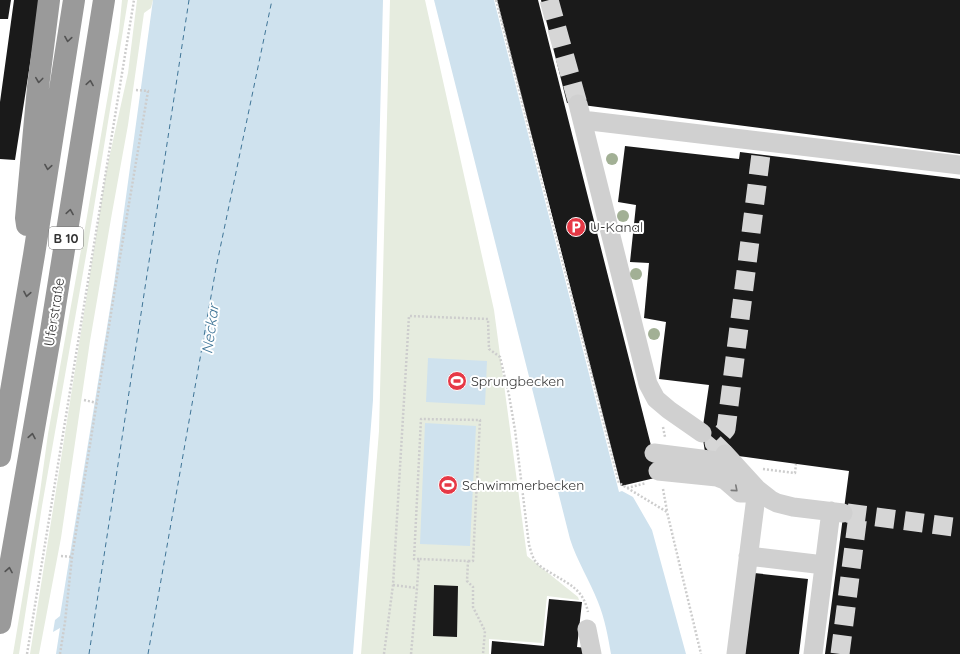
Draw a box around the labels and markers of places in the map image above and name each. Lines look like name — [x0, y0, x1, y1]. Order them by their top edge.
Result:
parking icon: U-Kanal — [565, 216, 587, 238]
place label: U-Kanal — [590, 218, 643, 236]
sports icon: Sprungbecken — [446, 370, 468, 392]
place label: Sprungbecken — [471, 372, 564, 390]
sports icon: Schwimmerbecken — [437, 474, 459, 496]
place label: Schwimmerbecken — [462, 476, 584, 494]

